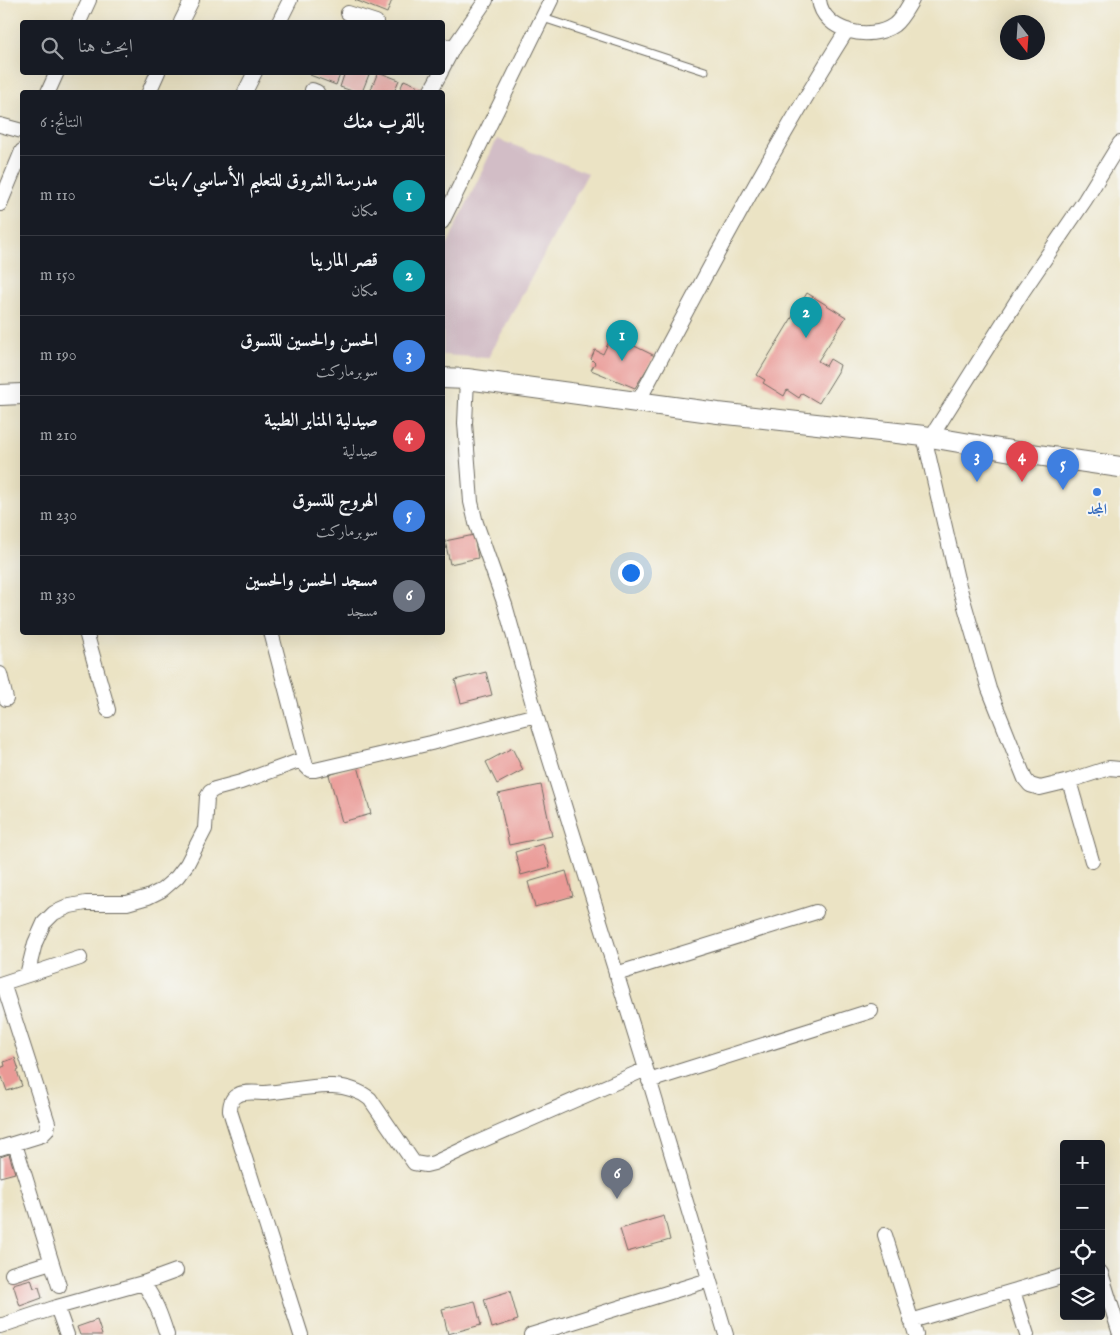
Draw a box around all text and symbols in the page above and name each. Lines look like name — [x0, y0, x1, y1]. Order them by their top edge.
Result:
north arrow — [1000, 15, 1045, 60]
search box — [20, 20, 445, 75]
icon: search — [38, 34, 66, 62]
text: ابحث هنا — [78, 35, 133, 59]
text: بالقرب منك — [343, 109, 425, 136]
text: النتائج: 6 — [40, 113, 83, 133]
text: مدرسة الشروق للتعليم الأساسي / بنات — [148, 169, 378, 193]
text: 110 m — [40, 186, 76, 206]
text: 1 — [406, 186, 412, 206]
text: مكان — [351, 202, 378, 222]
text: قصر المارينا — [311, 249, 378, 273]
text: 150 m — [40, 266, 75, 286]
text: 2 — [405, 266, 413, 286]
text: مكان — [351, 282, 378, 302]
pin: 2 — [790, 297, 822, 338]
pin: 1 — [606, 320, 638, 361]
text: الحسن والحسين للتسوق — [240, 329, 378, 353]
text: 190 m — [40, 346, 77, 366]
text: 3 — [406, 346, 412, 366]
text: سوبرماركت — [316, 362, 378, 382]
text: صيدلية المنابر الطبية — [264, 409, 378, 433]
text: 210 m — [40, 426, 77, 446]
text: 4 — [405, 426, 413, 446]
pin: 3 — [961, 441, 993, 482]
pin: 4 — [1006, 441, 1038, 482]
text: صيدلية — [343, 442, 378, 462]
pin: 5 — [1047, 449, 1079, 490]
marker: المجد — [1091, 486, 1103, 498]
text: الهروج للتسوق — [292, 489, 378, 513]
place label: المجد — [1087, 500, 1107, 519]
text: 230 m — [40, 506, 77, 526]
text: 5 — [406, 506, 412, 526]
text: سوبرماركت — [316, 522, 378, 542]
your location — [618, 560, 644, 586]
text: مسجد الحسن والحسين — [245, 569, 378, 593]
text: 330 m — [40, 586, 76, 606]
text: 6 — [406, 586, 412, 606]
text: مسجد — [347, 602, 378, 622]
map controls — [1060, 1140, 1105, 1320]
button: + — [1060, 1140, 1105, 1185]
pin: 6 — [601, 1158, 633, 1199]
button: − — [1060, 1185, 1105, 1230]
button: locate — [1060, 1230, 1105, 1275]
button: layers — [1060, 1275, 1105, 1320]

